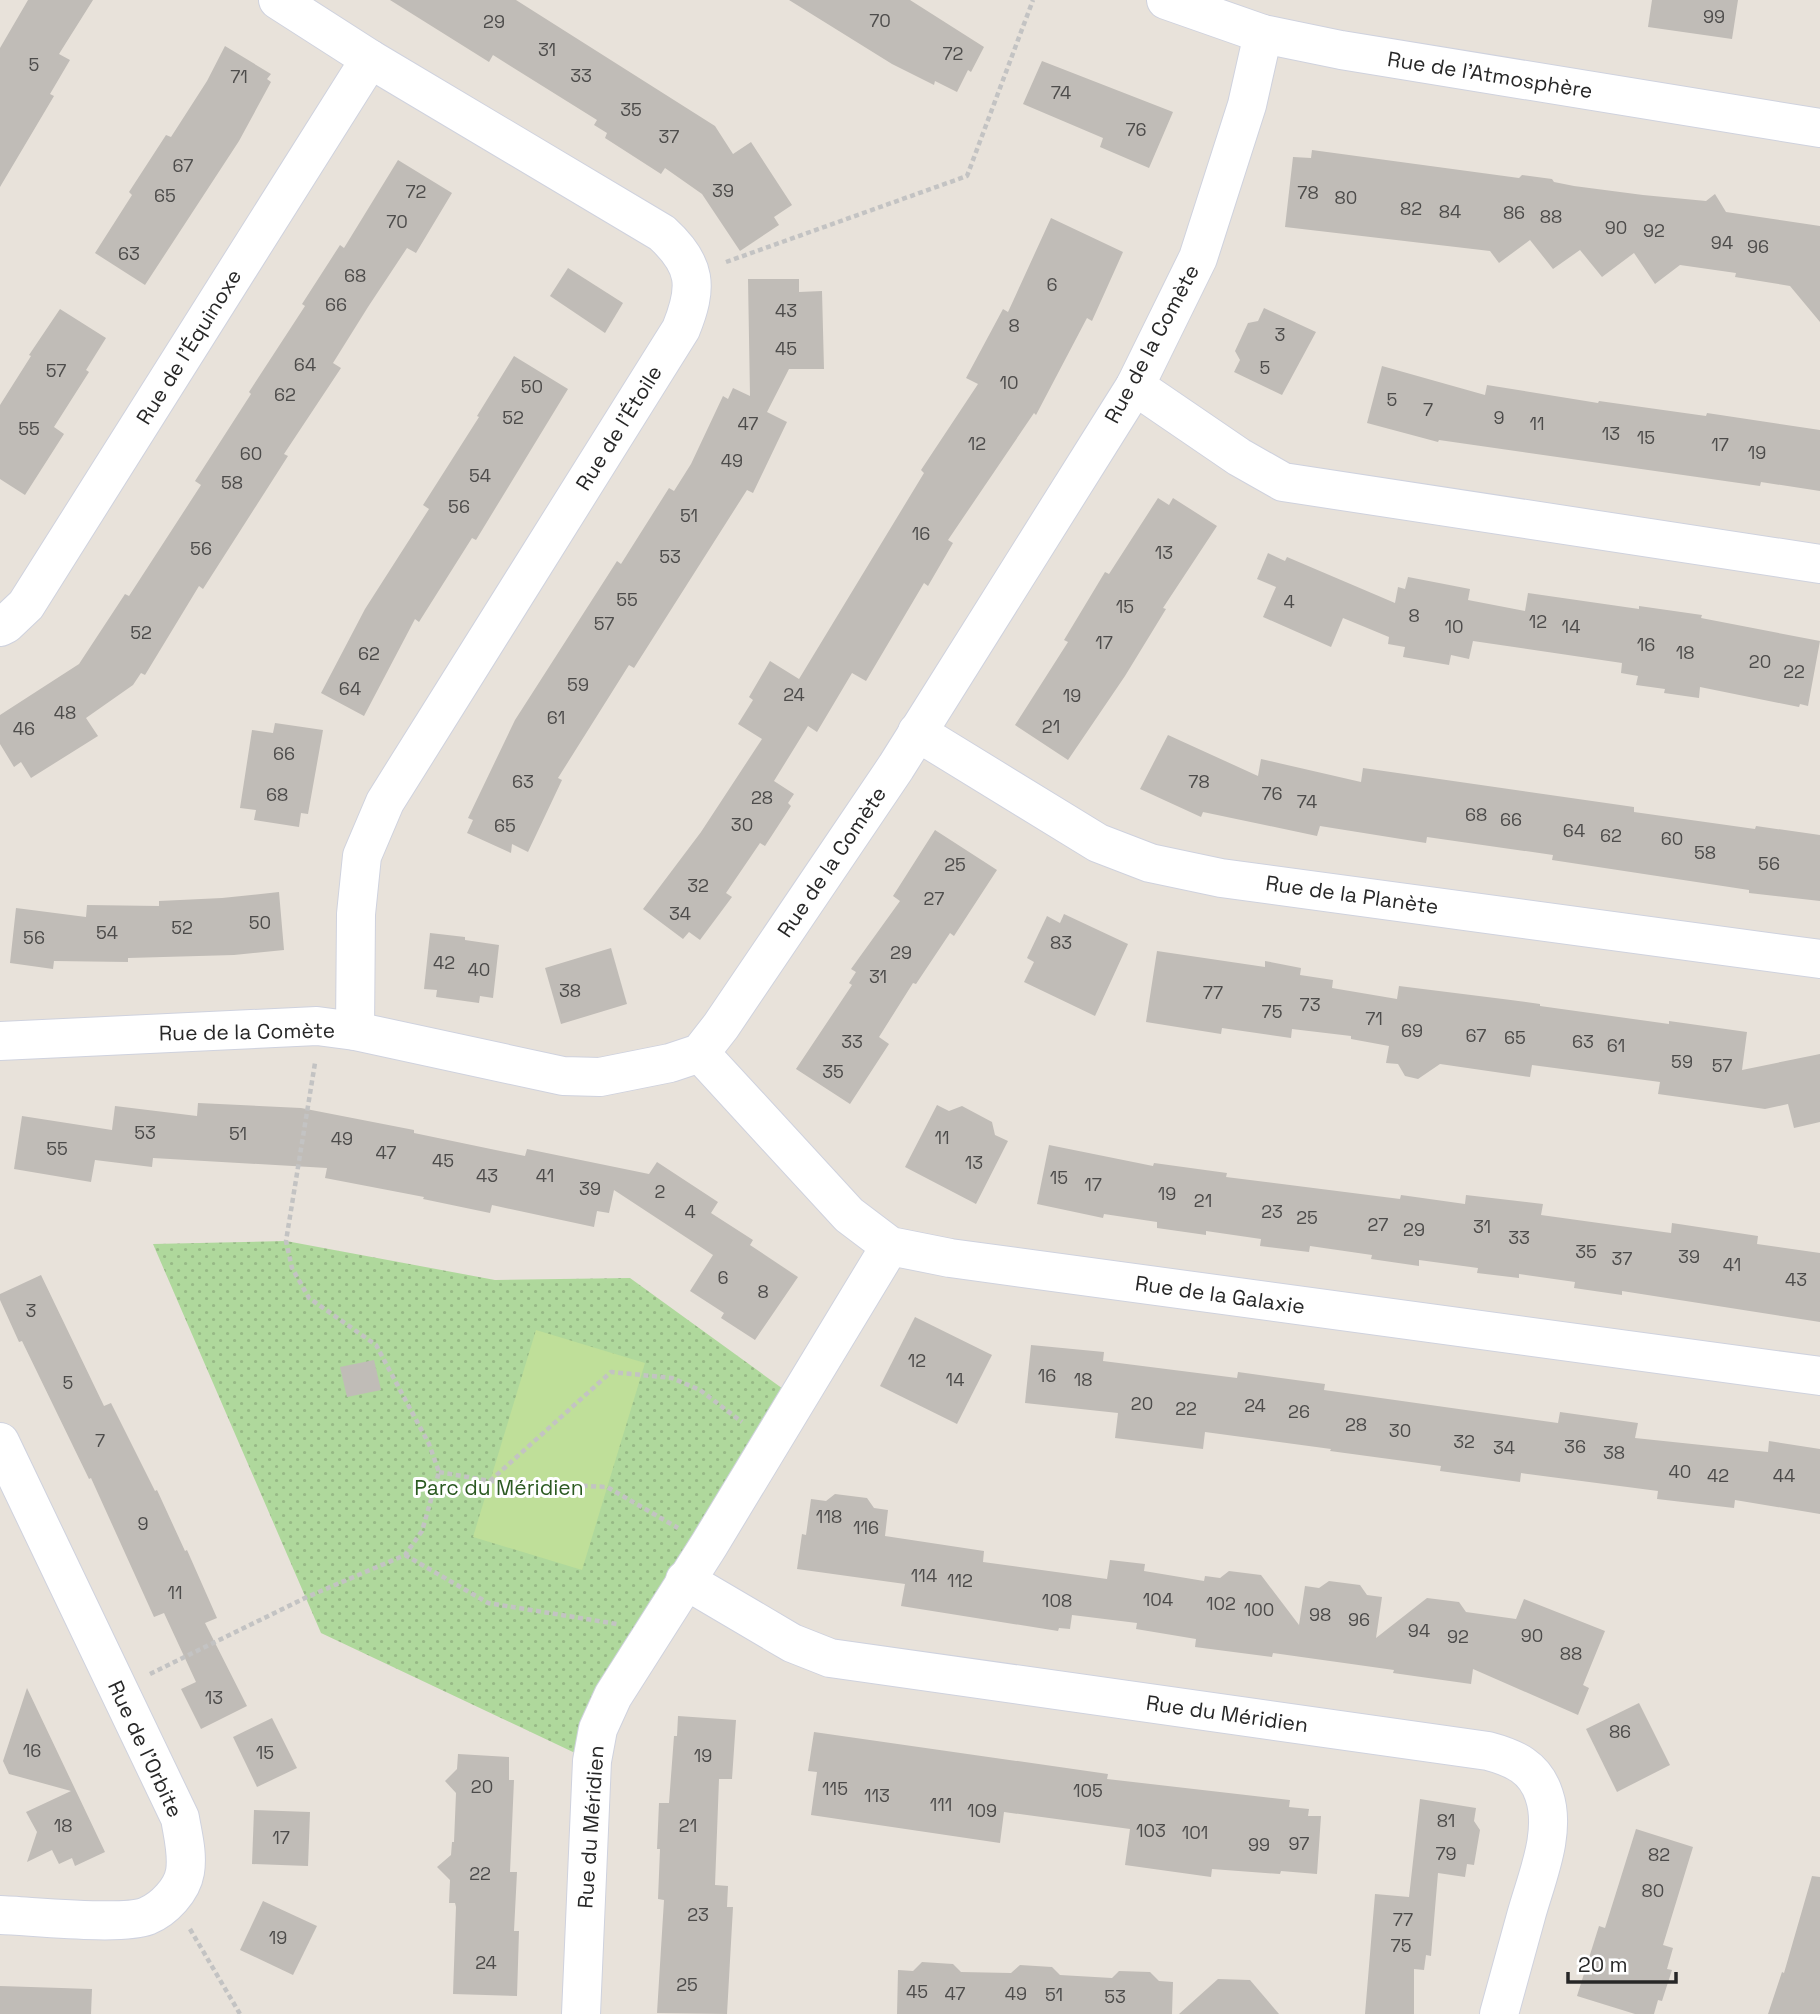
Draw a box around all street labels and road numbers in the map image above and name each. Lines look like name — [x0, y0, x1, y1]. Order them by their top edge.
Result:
street label: Rue de l'Atmosphère — [1386, 45, 1595, 104]
street label: Rue de la Comète — [1098, 260, 1205, 428]
street label: Rue de l'Équinoxe — [130, 264, 247, 430]
street label: Rue de l'Étoile — [569, 360, 668, 495]
street label: Rue de la Comète — [771, 781, 892, 942]
street label: Rue de la Planète — [1264, 869, 1440, 920]
street label: Rue de la Comète — [159, 1016, 335, 1047]
street label: Rue de la Galaxie — [1133, 1269, 1307, 1320]
street label: Rue de l'Orbite — [102, 1676, 189, 1822]
street label: Rue du Méridien — [1144, 1689, 1310, 1738]
street label: Rue du Méridien — [571, 1745, 610, 1909]

